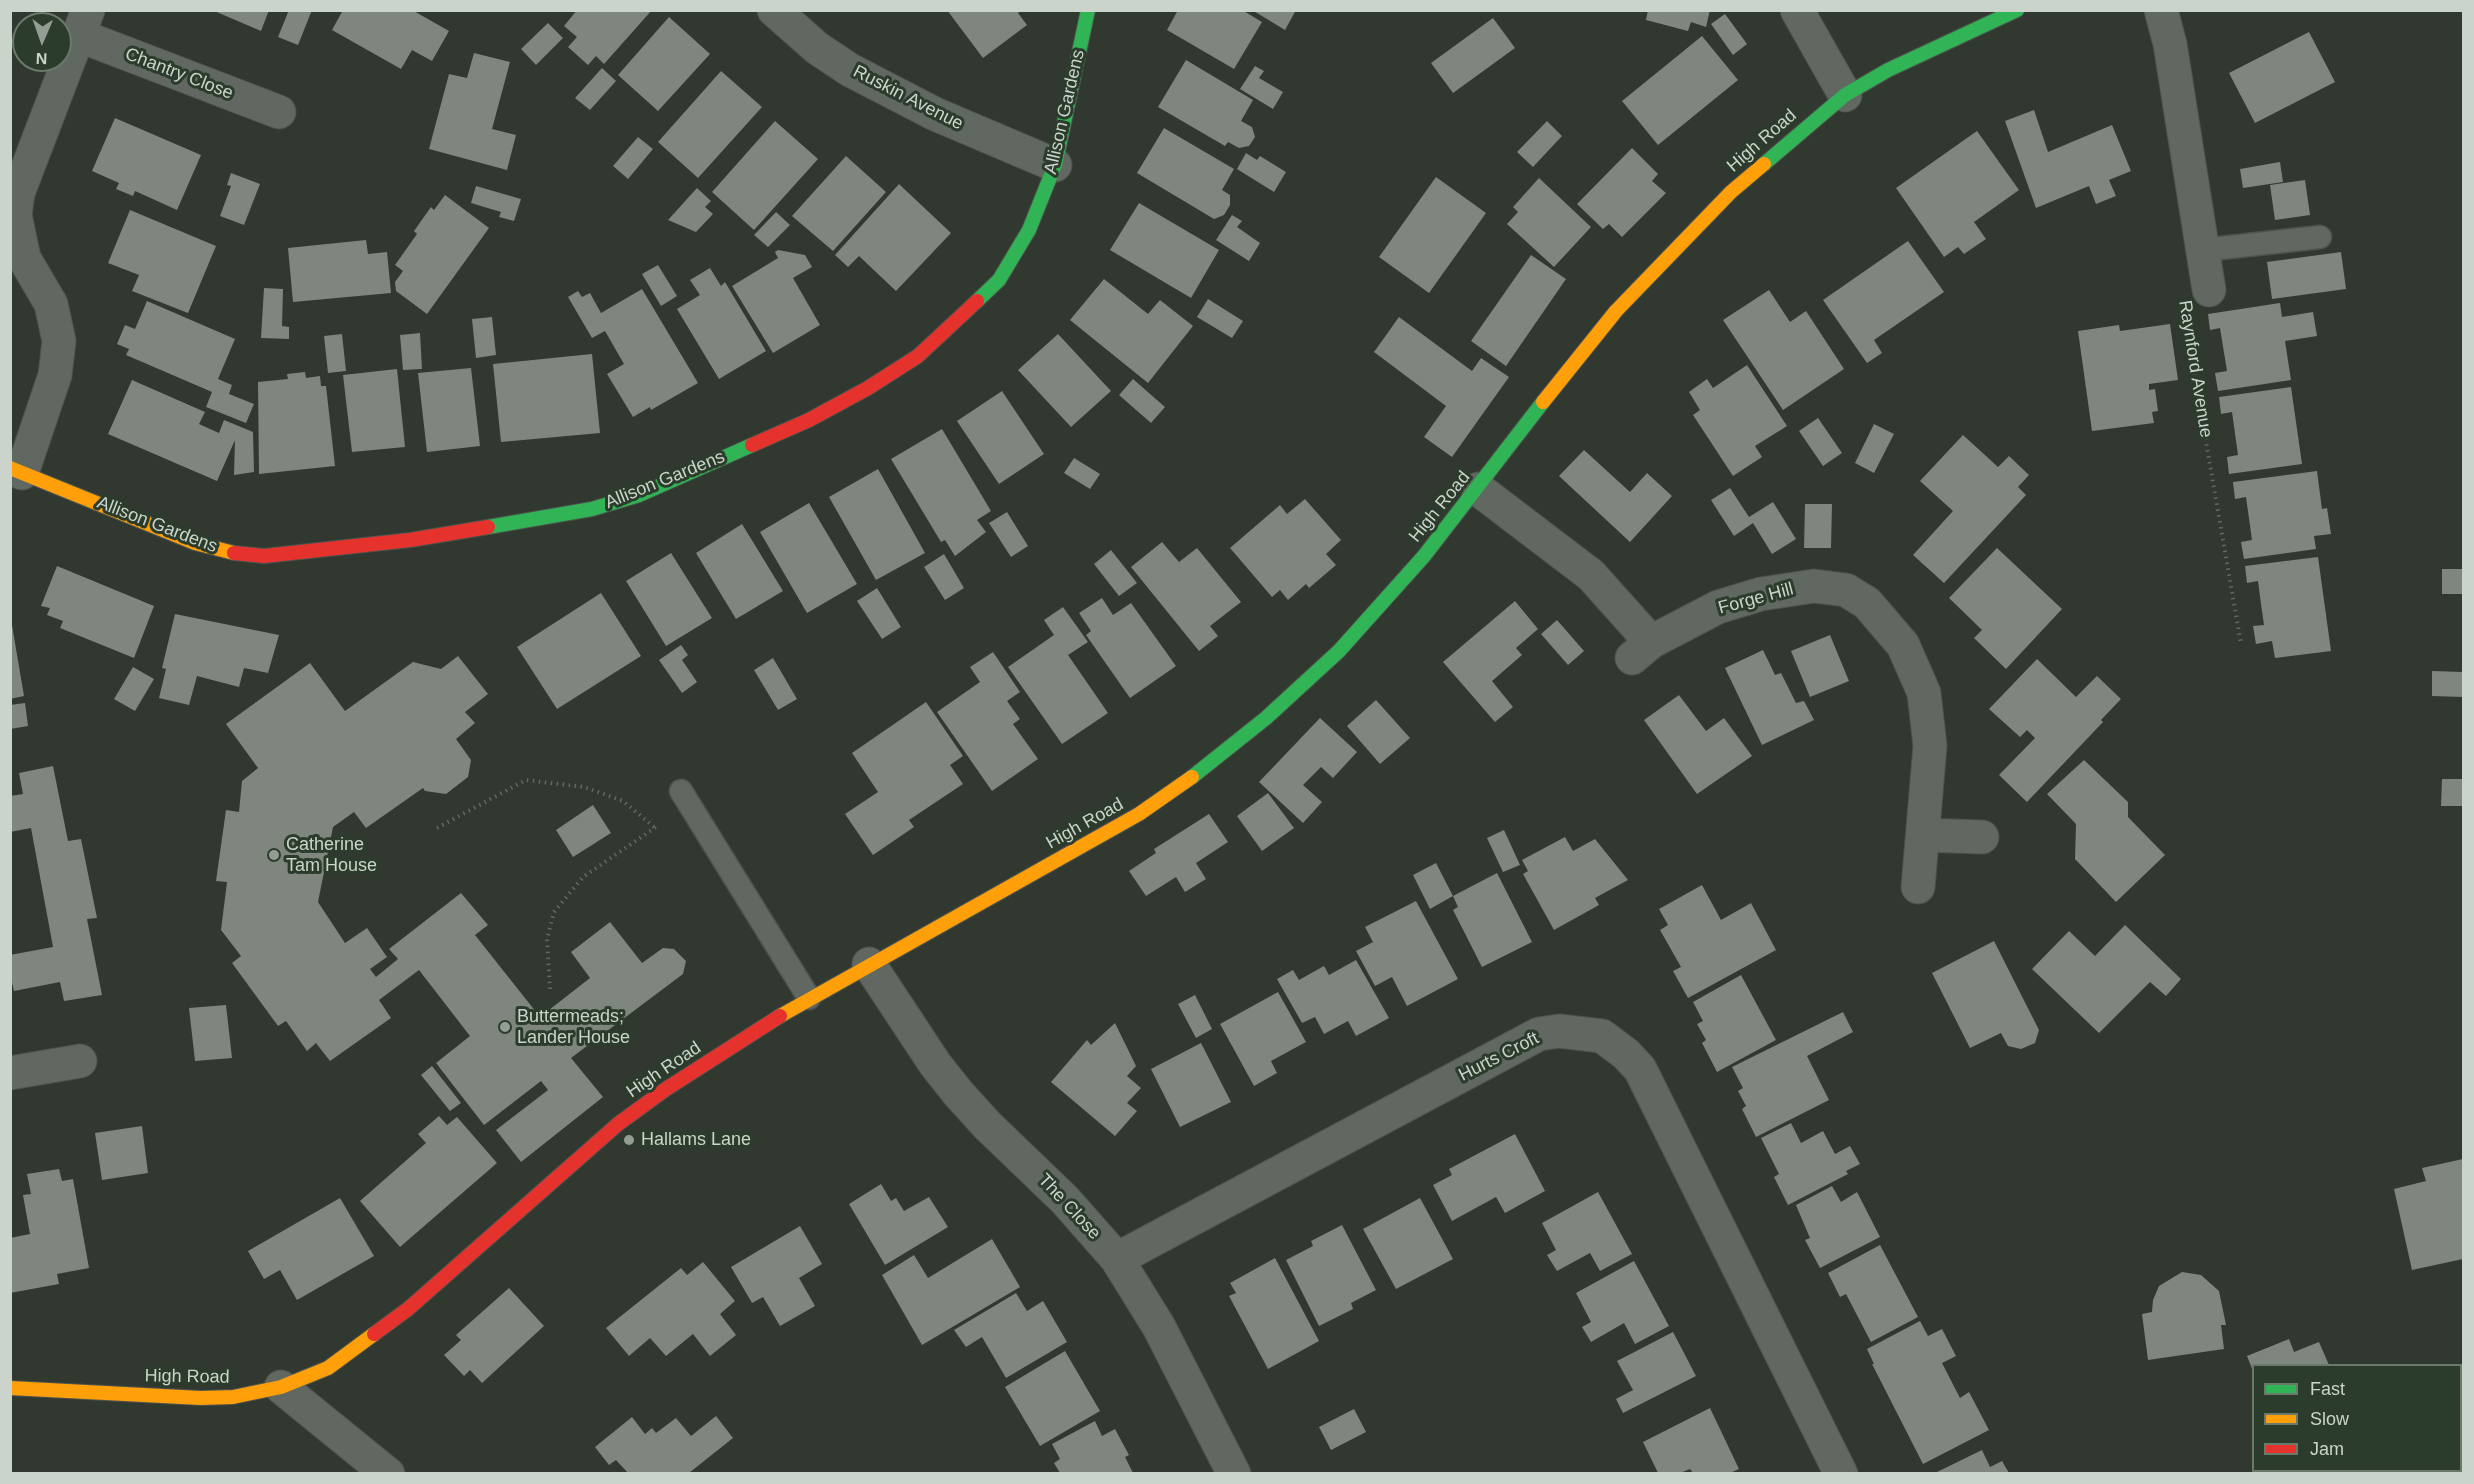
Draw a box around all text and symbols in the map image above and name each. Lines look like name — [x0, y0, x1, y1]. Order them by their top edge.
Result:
north arrow — [12, 12, 72, 72]
street label: Chantry Close — [122, 43, 236, 105]
street label: Allison Gardens — [1040, 48, 1090, 176]
text: N — [35, 50, 47, 67]
street label: Ruskin Avenue — [849, 61, 967, 135]
street label: High Road — [1723, 105, 1801, 177]
street label: Raynford Avenue — [2173, 299, 2217, 439]
street label: Allison Gardens — [602, 446, 728, 514]
street label: High Road — [1405, 467, 1475, 547]
street label: Allison Gardens — [94, 492, 220, 558]
street label: Forge Hill — [1716, 579, 1796, 619]
street label: High Road — [1043, 794, 1127, 854]
place label: Catherine Tam House — [286, 834, 377, 876]
marker: Catherine Tam House — [267, 848, 281, 862]
place label: Buttermeads; Lander House — [517, 1006, 630, 1048]
marker: Buttermeads; Lander House — [498, 1020, 512, 1034]
street label: Hurts Croft — [1455, 1028, 1543, 1086]
street label: High Road — [623, 1037, 705, 1103]
place label: Hallams Lane — [641, 1129, 751, 1151]
marker: Hallams Lane — [622, 1133, 636, 1147]
street label: The Close — [1033, 1170, 1105, 1244]
legend — [2252, 1364, 2462, 1472]
street label: High Road — [144, 1365, 230, 1389]
text: Fast — [2310, 1379, 2345, 1399]
text: Slow — [2310, 1409, 2349, 1429]
text: Jam — [2310, 1439, 2344, 1459]

